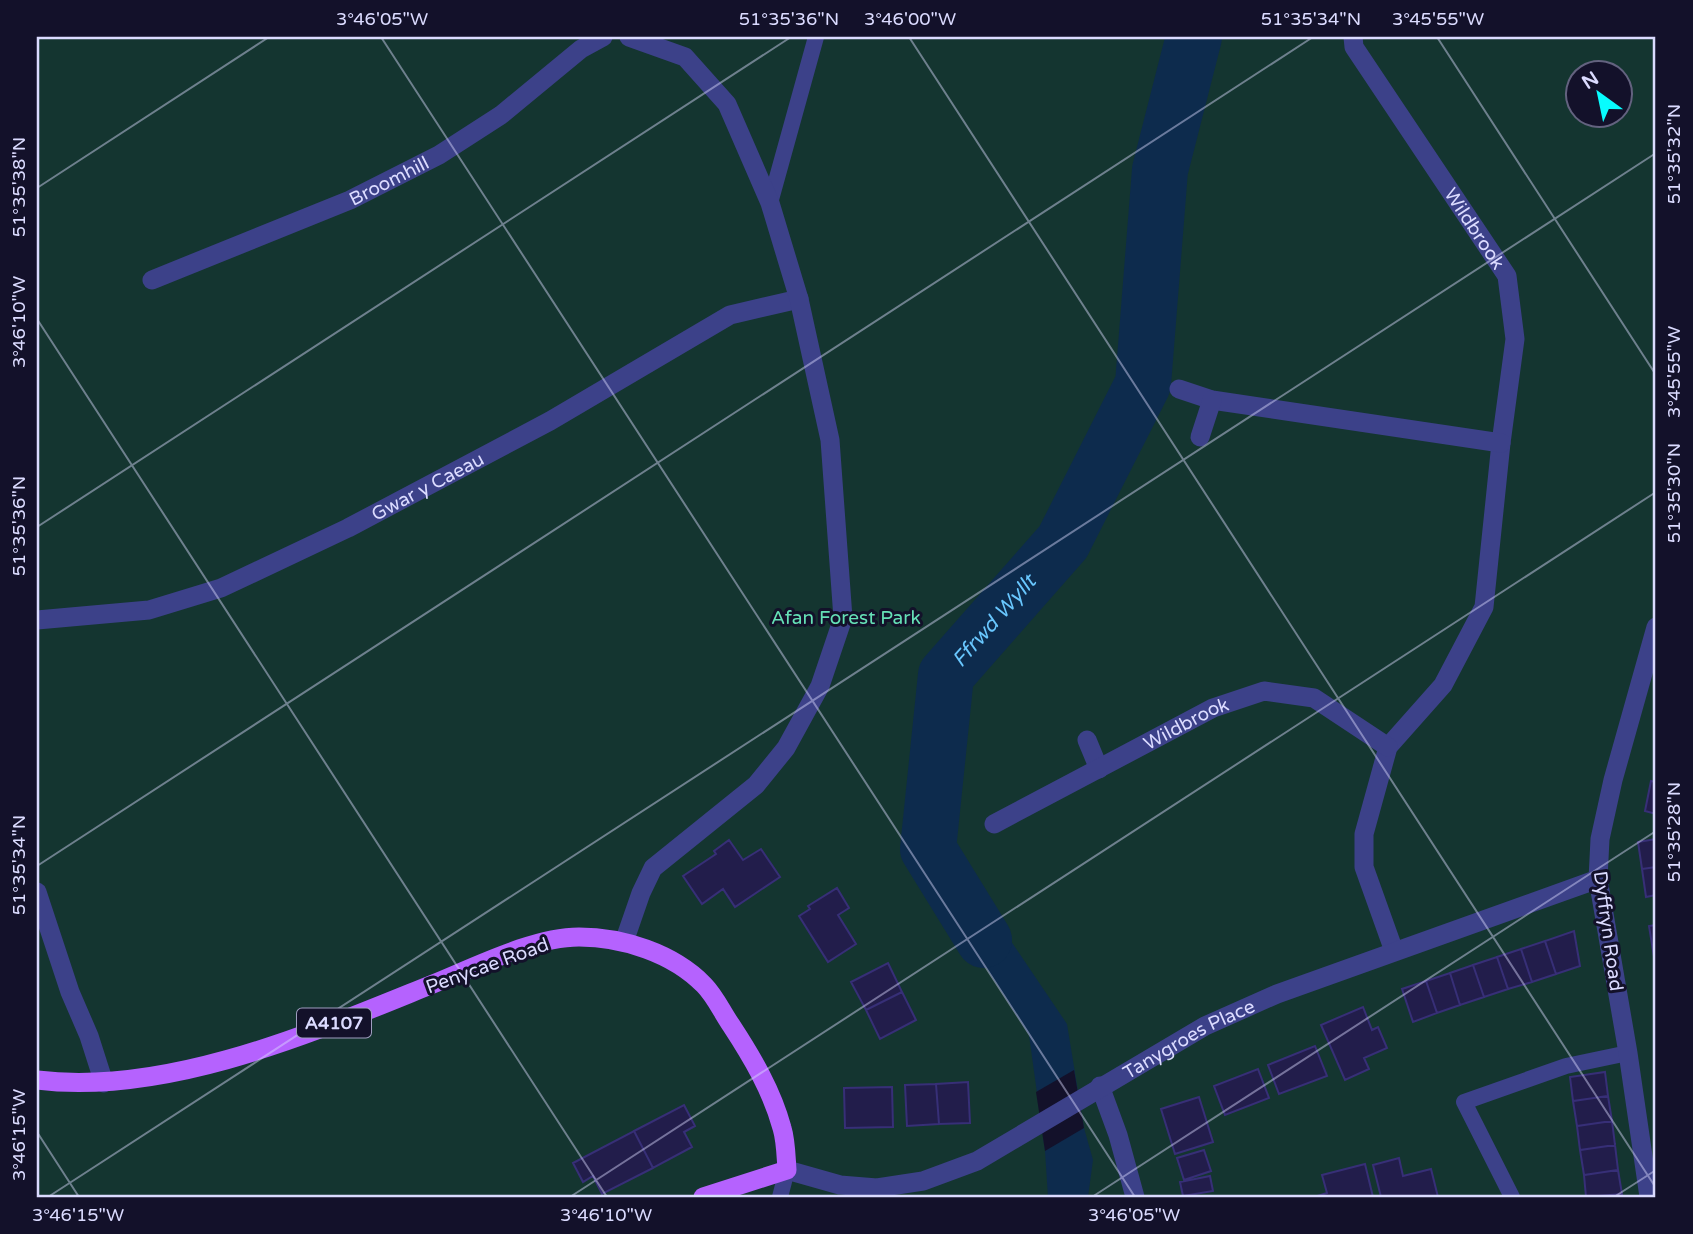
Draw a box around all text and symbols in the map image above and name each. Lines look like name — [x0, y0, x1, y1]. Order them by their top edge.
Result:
text: 3°46'05"W — [336, 8, 428, 30]
text: 51°35'36"N — [739, 8, 839, 30]
text: 3°46'00"W — [864, 8, 956, 30]
text: 51°35'34"N — [1261, 8, 1361, 30]
text: 3°45'55"W — [1392, 8, 1484, 30]
north arrow — [1564, 60, 1634, 130]
text: N — [1578, 67, 1603, 94]
text: 51°35'32"N — [1663, 104, 1685, 204]
text: 51°35'38"N — [8, 137, 30, 237]
street label: Broomhill — [346, 152, 433, 211]
street label: Wildbrook — [1439, 184, 1509, 274]
text: 3°46'10"W — [8, 276, 30, 368]
text: 3°45'55"W — [1663, 326, 1685, 418]
text: 51°35'30"N — [1663, 443, 1685, 543]
street label: Gwar y Caeau — [368, 448, 488, 526]
text: 51°35'36"N — [8, 476, 30, 576]
water label: Ffrwd Wyllt — [947, 568, 1043, 672]
park label: Afan Forest Park — [771, 607, 921, 629]
street label: Wildbrook — [1140, 694, 1232, 755]
text: 51°35'28"N — [1663, 782, 1685, 882]
text: 51°35'34"N — [8, 815, 30, 915]
street label: Dyffryn Road — [1589, 870, 1627, 993]
street label: Penycae Road — [423, 934, 552, 998]
street label: Tanygroes Place — [1119, 995, 1258, 1084]
road number: A4107 — [297, 1008, 371, 1038]
text: 3°46'15"W — [8, 1089, 30, 1181]
text: 3°46'15"W — [32, 1204, 124, 1226]
text: 3°46'10"W — [560, 1204, 652, 1226]
text: 3°46'05"W — [1088, 1204, 1180, 1226]

